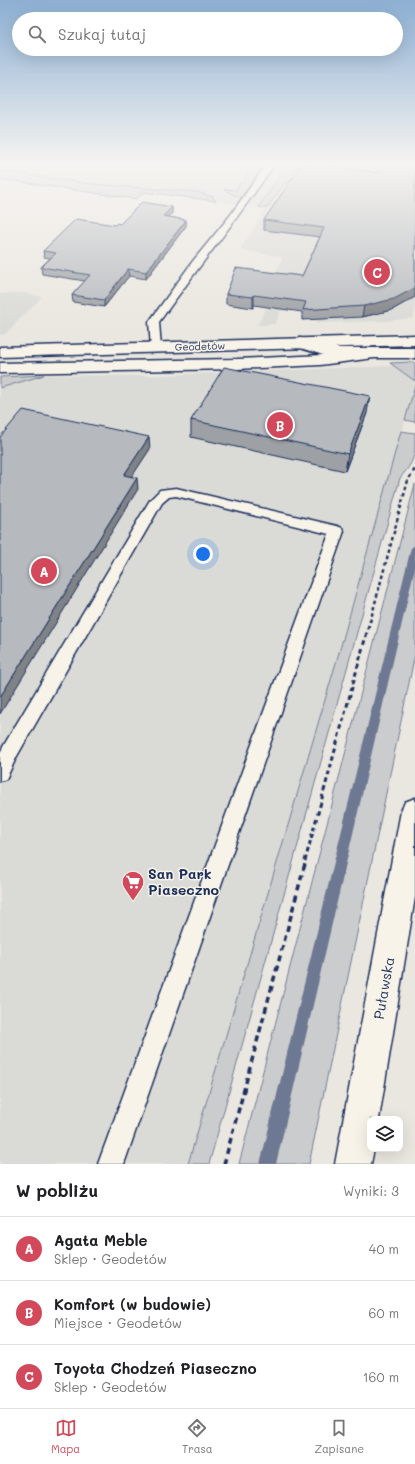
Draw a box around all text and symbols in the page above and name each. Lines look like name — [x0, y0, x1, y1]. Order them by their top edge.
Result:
search box — [12, 12, 403, 56]
icon: search — [26, 23, 48, 45]
text: Szukaj tutaj — [58, 24, 146, 44]
pin: C — [364, 257, 390, 287]
street label: Geodetów — [175, 338, 226, 354]
pin: B — [267, 410, 293, 440]
your location — [193, 544, 213, 564]
pin: A — [31, 556, 57, 586]
place label: San Park Piaseczno — [148, 864, 220, 899]
supermarket icon: San Park Piaseczno — [120, 869, 146, 902]
street label: Puławska — [369, 955, 398, 1021]
map controls — [367, 1116, 403, 1152]
button: layers — [367, 1116, 403, 1152]
text: W pobliżu — [16, 1179, 98, 1201]
text: Wyniki: 3 — [343, 1182, 399, 1199]
text: Agata Meble — [54, 1230, 147, 1250]
text: A — [24, 1240, 34, 1257]
text: 40 m — [369, 1240, 399, 1257]
text: Sklep · Geodetów — [54, 1250, 167, 1267]
text: Komfort (w budowie) — [54, 1294, 211, 1314]
text: B — [25, 1304, 33, 1321]
text: 60 m — [369, 1304, 399, 1321]
text: Miejsce · Geodetów — [54, 1314, 182, 1331]
text: Toyota Chodzeń Piaseczno — [54, 1358, 257, 1378]
text: C — [24, 1368, 34, 1385]
text: 160 m — [363, 1368, 399, 1385]
text: Sklep · Geodetów — [54, 1378, 167, 1395]
tab: Mapa — [51, 1417, 80, 1456]
tab: Trasa — [182, 1417, 213, 1456]
tab: Zapisane — [315, 1417, 364, 1456]

